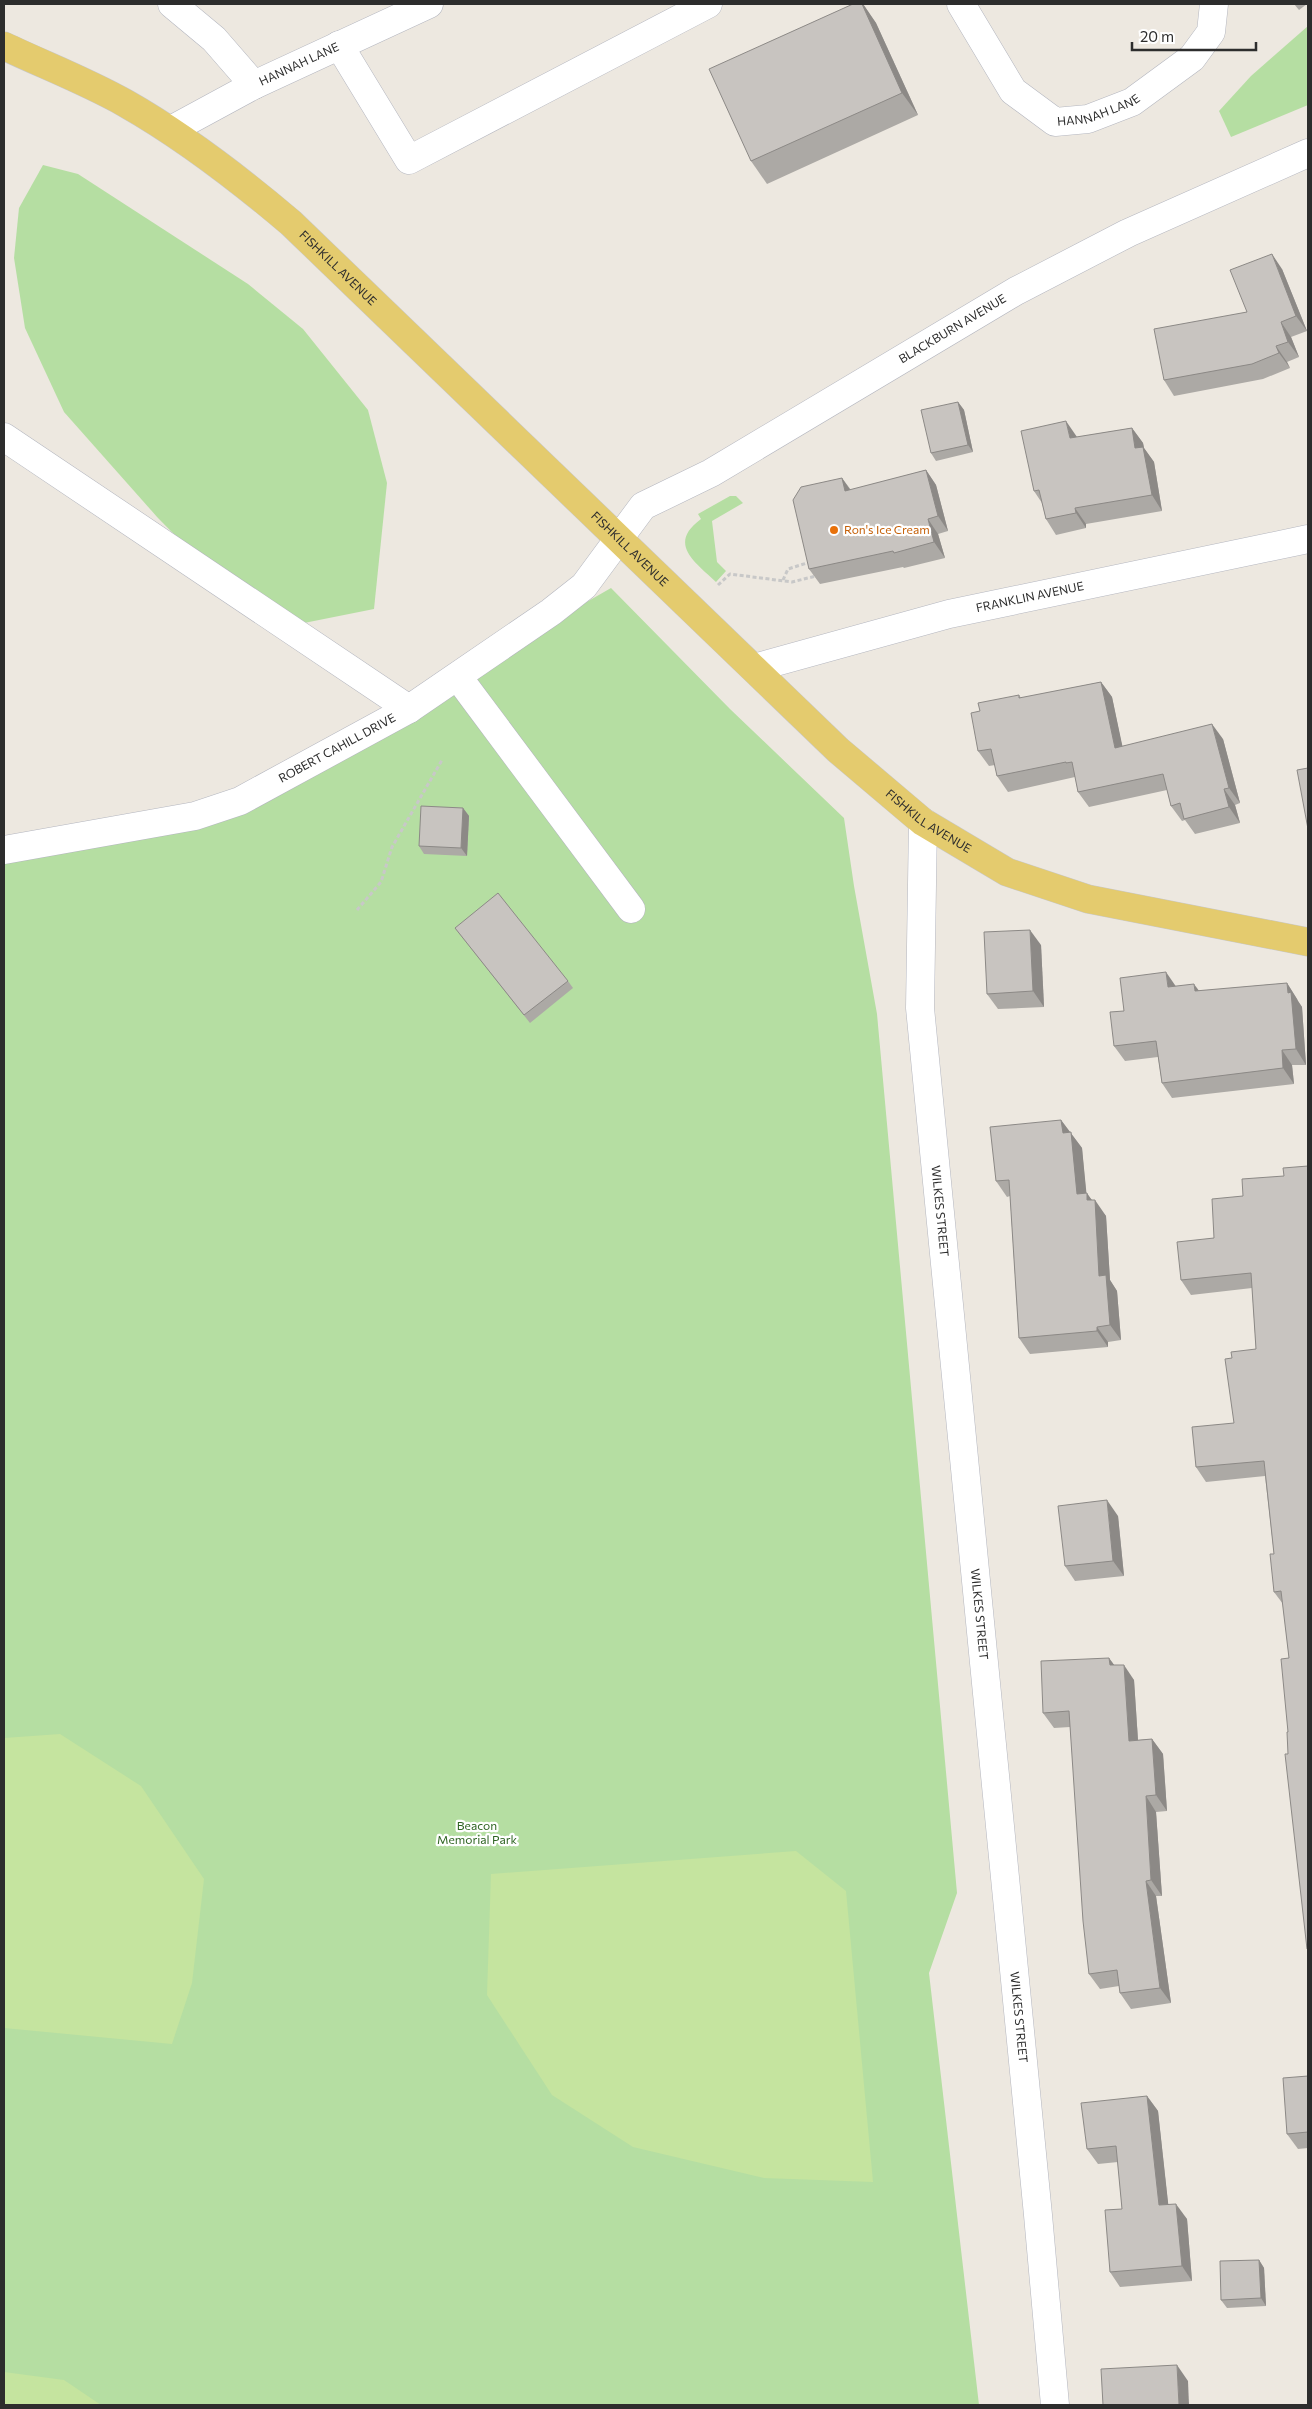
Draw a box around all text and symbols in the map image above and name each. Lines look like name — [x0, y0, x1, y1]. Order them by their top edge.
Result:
scale bar — [1132, 20, 1256, 52]
text: 20 m — [1140, 27, 1174, 45]
street label: HANNAH LANE — [256, 39, 341, 88]
street label: HANNAH LANE — [1057, 91, 1142, 128]
street label: FISHKILL AVENUE — [297, 227, 380, 308]
street label: BLACKBURN AVENUE — [896, 291, 1008, 365]
street label: FISHKILL AVENUE — [589, 508, 672, 589]
place label: Ron's Ice Cream — [844, 522, 930, 536]
marker: Ron's Ice Cream — [828, 524, 840, 536]
street label: FRANKLIN AVENUE — [975, 578, 1085, 614]
street label: ROBERT CAHILL DRIVE — [276, 710, 397, 785]
street label: FISHKILL AVENUE — [884, 786, 974, 855]
street label: WILKES STREET — [929, 1165, 952, 1257]
street label: WILKES STREET — [969, 1568, 992, 1661]
park label: Beacon Memorial Park — [437, 1818, 518, 1846]
street label: WILKES STREET — [1008, 1971, 1031, 2064]

